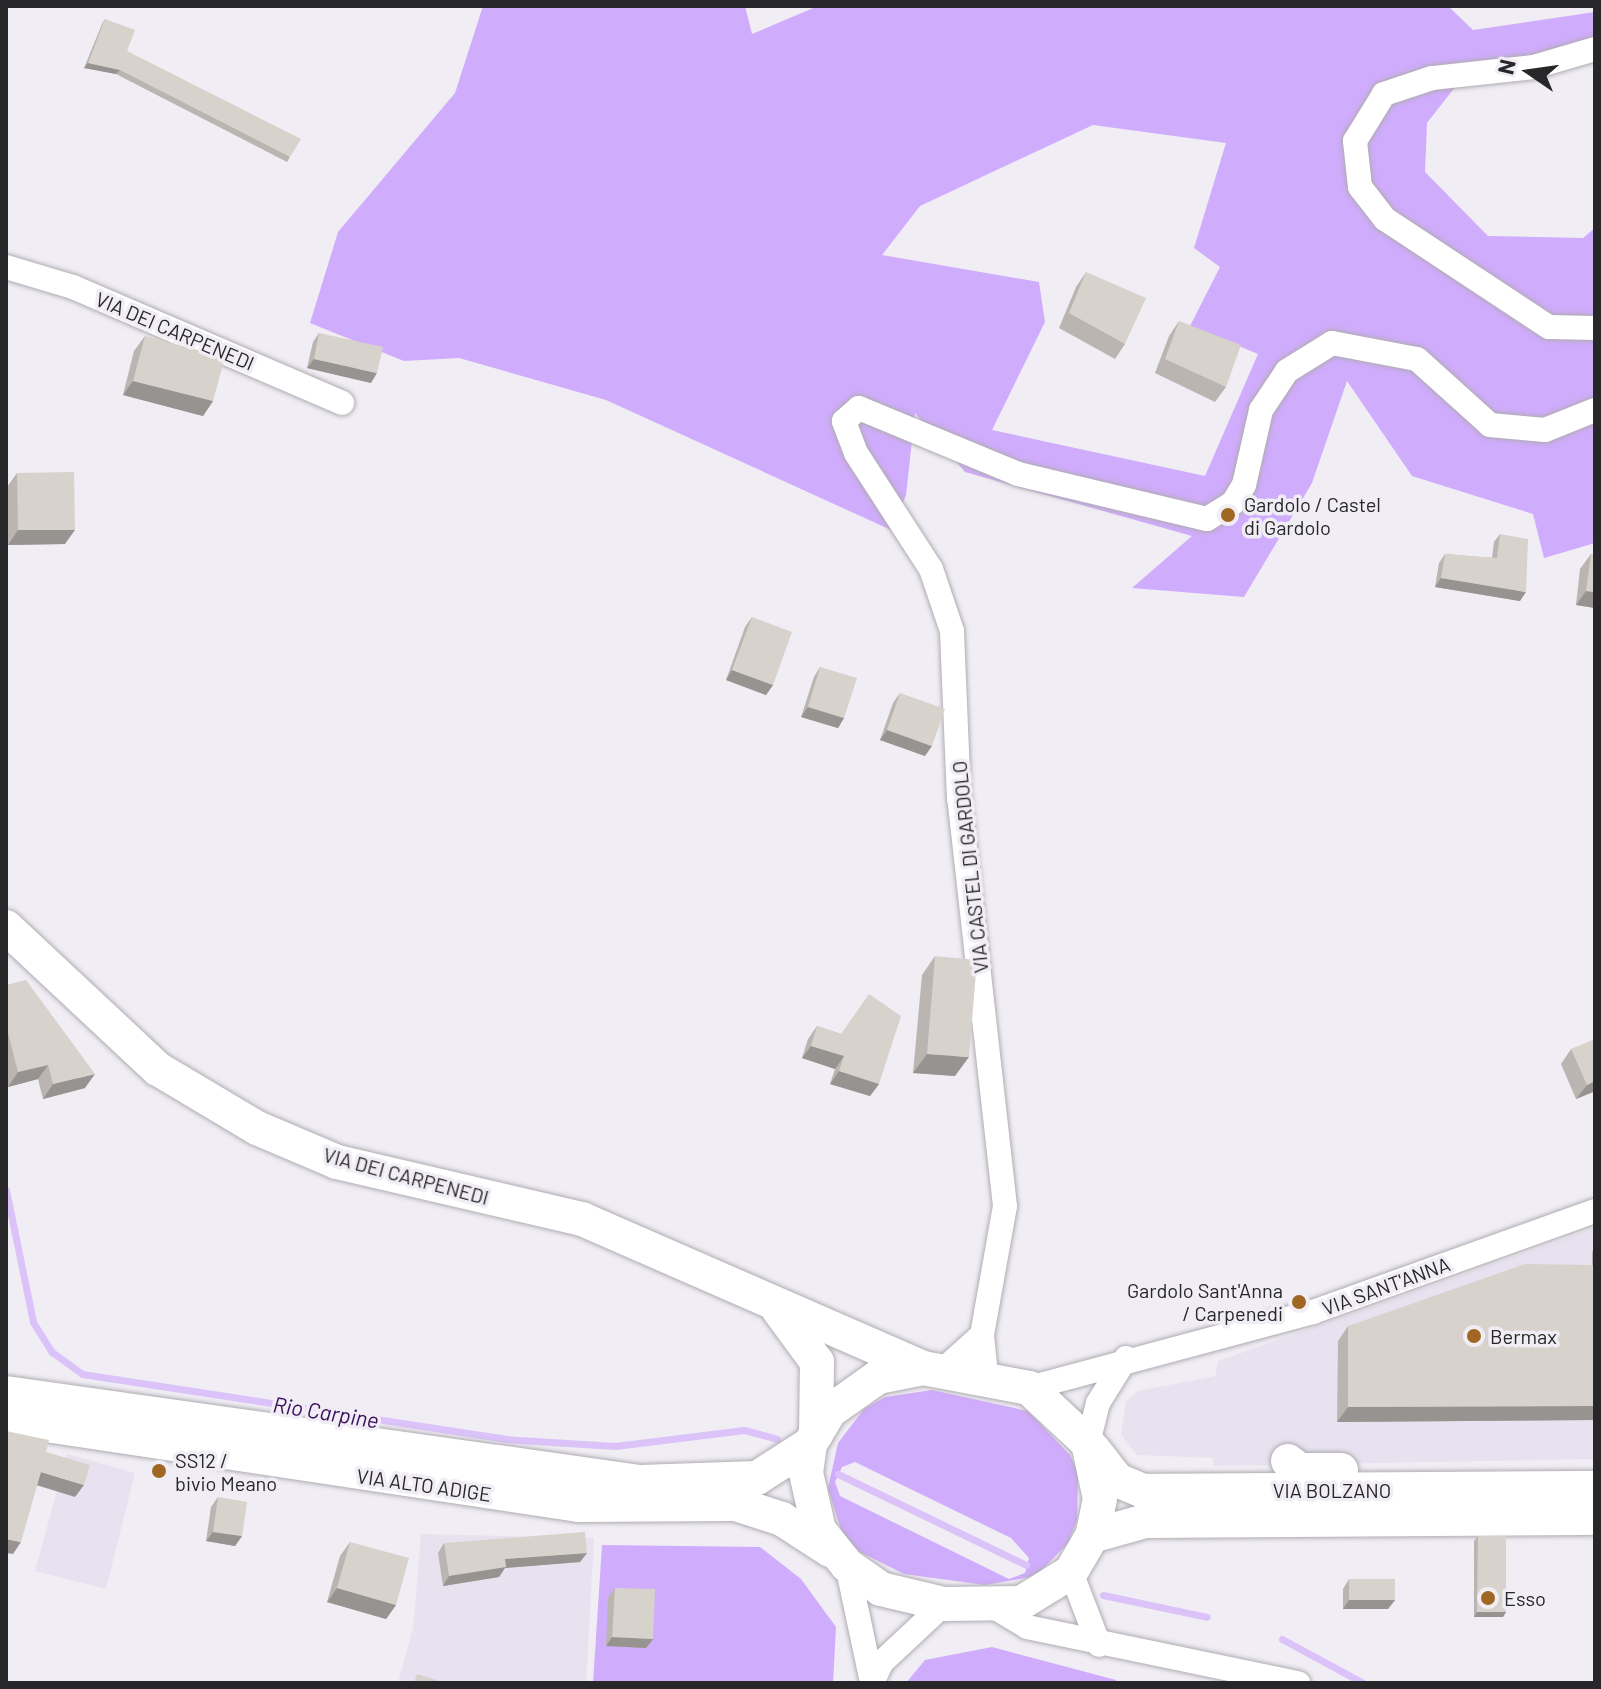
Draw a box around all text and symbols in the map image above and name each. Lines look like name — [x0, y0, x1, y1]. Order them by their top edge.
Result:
north arrow — [1489, 32, 1569, 112]
text: N — [1491, 57, 1520, 77]
street label: VIA DEI CARPENEDI — [92, 287, 258, 375]
place label: Gardolo / Castel di Gardolo — [1244, 492, 1381, 539]
marker: Gardolo / Castel di Gardolo — [1219, 506, 1237, 524]
street label: VIA CASTEL DI GARDOLO — [947, 760, 993, 974]
street label: VIA DEI CARPENEDI — [321, 1142, 491, 1210]
street label: VIA SANT'ANNA — [1319, 1252, 1453, 1320]
place label: Gardolo Sant'Anna / Carpenedi — [1127, 1278, 1283, 1325]
marker: Gardolo Sant'Anna / Carpenedi — [1290, 1293, 1308, 1311]
place label: Bermax — [1490, 1324, 1557, 1348]
marker: Bermax — [1465, 1327, 1483, 1345]
water label: Rio Carpine — [271, 1391, 381, 1433]
place label: SS12 / bivio Meano — [175, 1448, 277, 1495]
marker: SS12 / bivio Meano — [150, 1462, 168, 1480]
street label: VIA ALTO ADIGE — [355, 1464, 493, 1506]
street label: VIA BOLZANO — [1273, 1478, 1391, 1502]
place label: Esso — [1504, 1586, 1546, 1610]
marker: Esso — [1479, 1589, 1497, 1607]

